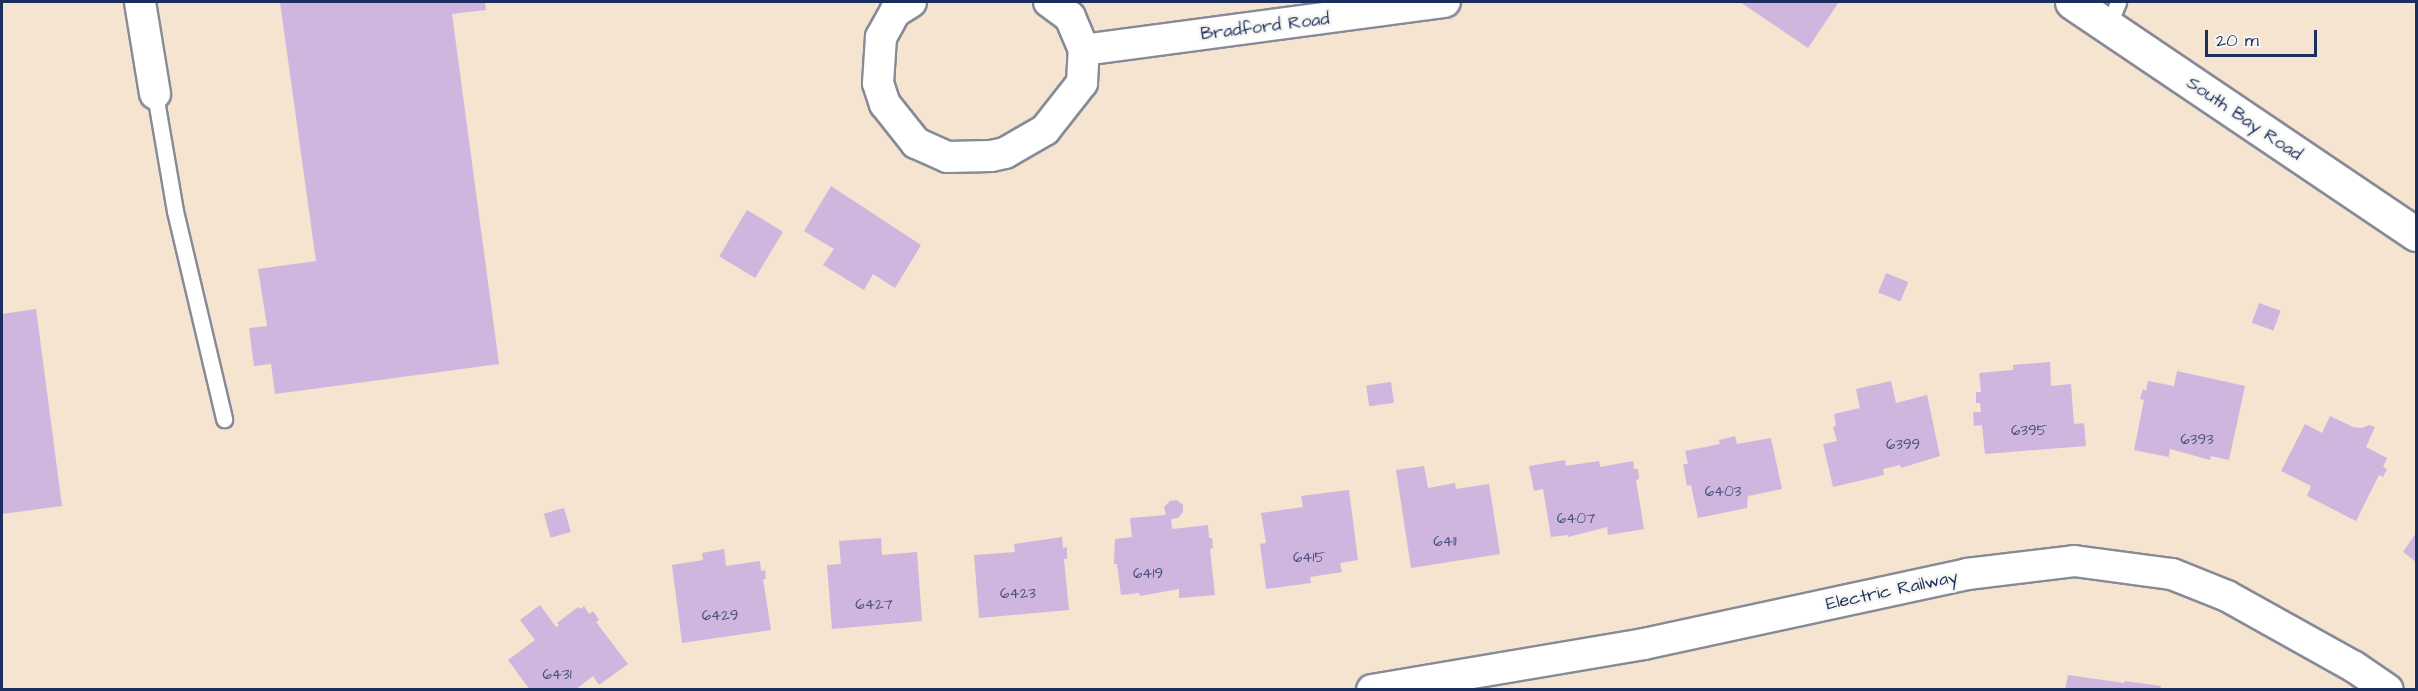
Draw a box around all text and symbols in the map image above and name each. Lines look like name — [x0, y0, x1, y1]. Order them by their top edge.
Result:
street label: Bradford Road — [1199, 8, 1331, 46]
scale bar — [2208, 18, 2320, 56]
text: 20 m — [2216, 28, 2259, 53]
street label: South Bay Road — [2182, 72, 2306, 166]
house number: 6395 — [2011, 422, 2047, 440]
house number: 6393 — [2180, 431, 2214, 449]
house number: 6399 — [1886, 436, 1920, 454]
house number: 6403 — [1705, 483, 1741, 501]
house number: 6407 — [1557, 510, 1595, 528]
house number: 6411 — [1433, 533, 1457, 551]
house number: 6415 — [1293, 549, 1325, 567]
house number: 6419 — [1133, 565, 1163, 583]
street label: Electric Railway — [1824, 566, 1960, 616]
house number: 6423 — [1000, 585, 1036, 603]
house number: 6427 — [855, 596, 893, 614]
house number: 6429 — [702, 607, 738, 625]
house number: 6431 — [542, 666, 572, 684]

